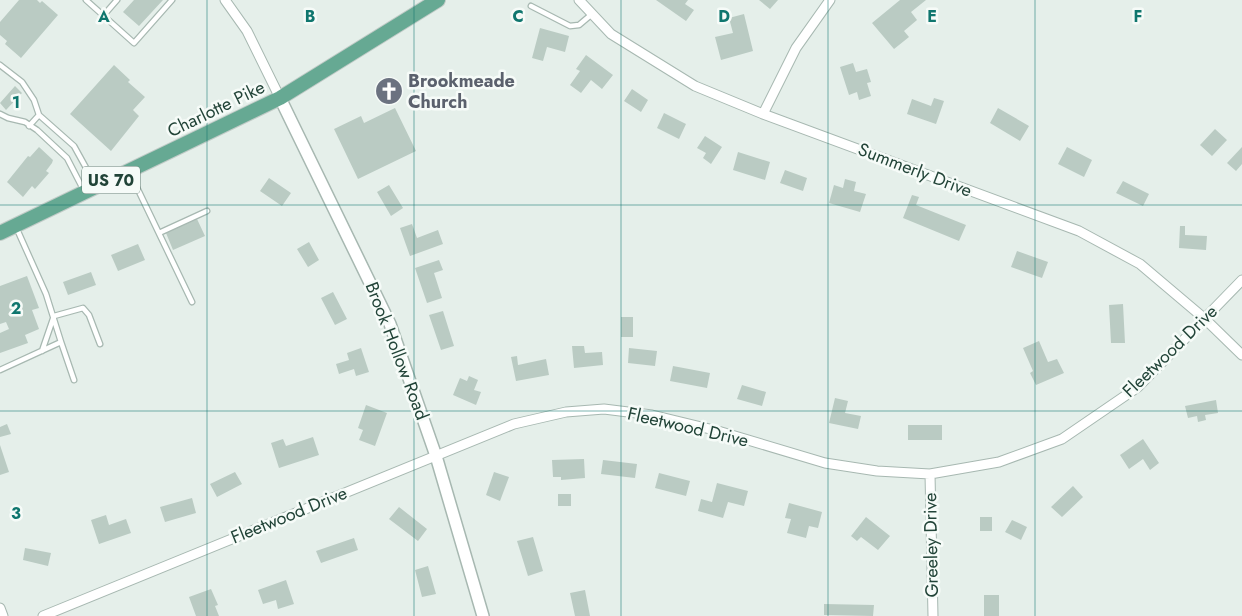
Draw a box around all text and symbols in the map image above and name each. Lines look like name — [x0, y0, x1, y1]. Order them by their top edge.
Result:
text: A — [97, 5, 110, 28]
text: B — [305, 5, 315, 28]
text: C — [512, 5, 524, 28]
text: D — [718, 5, 730, 28]
text: E — [927, 5, 937, 28]
text: F — [1134, 5, 1142, 28]
place label: Brookmeade Church — [408, 68, 515, 115]
street label: Charlotte Pike — [163, 74, 269, 144]
church icon: Brookmeade Church — [374, 76, 404, 106]
text: 1 — [12, 91, 20, 114]
street label: Summerly Drive — [854, 136, 976, 204]
road number: US 70 — [82, 166, 140, 194]
street label: Brook Hollow Road — [359, 278, 435, 424]
text: 2 — [11, 297, 21, 320]
street label: Fleetwood Drive — [1117, 299, 1223, 403]
street label: Fleetwood Drive — [625, 400, 751, 454]
street label: Fleetwood Drive — [227, 480, 351, 550]
street label: Greeley Drive — [917, 492, 945, 598]
text: 3 — [11, 502, 21, 525]

